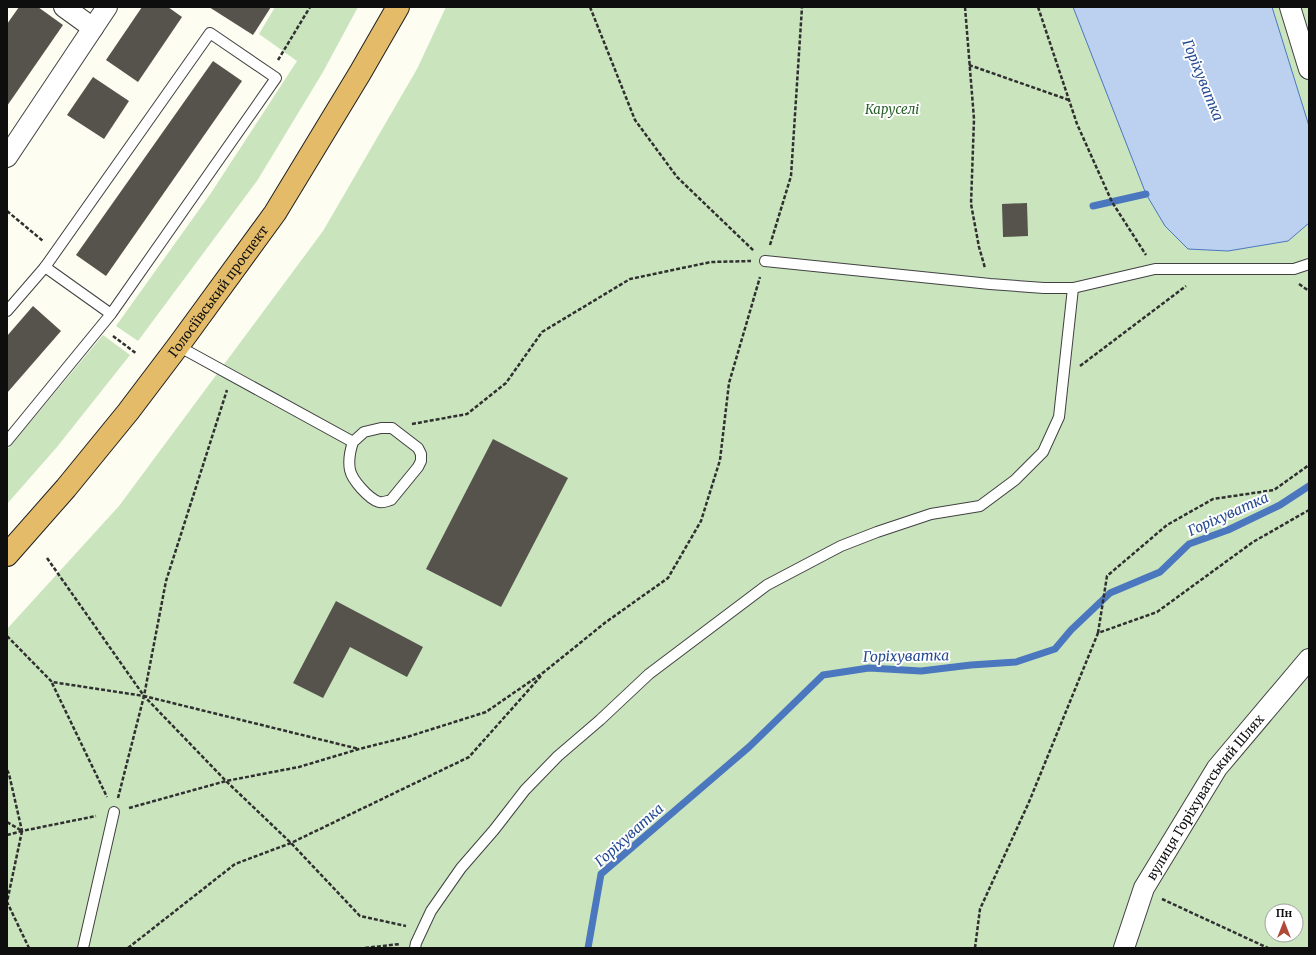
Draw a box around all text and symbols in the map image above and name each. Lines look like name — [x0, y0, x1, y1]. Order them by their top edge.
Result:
water label: Горіхуватка — [1178, 37, 1228, 123]
park label: Каруселі — [865, 101, 919, 118]
street label: Голосіївський проспект — [164, 222, 272, 361]
water label: Горіхуватка — [1185, 488, 1271, 540]
water label: Горіхуватка — [863, 646, 949, 666]
street label: вулиця Горіхуватський Шлях — [1142, 710, 1268, 883]
water label: Горіхуватка — [591, 799, 667, 871]
north arrow — [1264, 903, 1304, 943]
text: Пн — [1276, 906, 1293, 920]

